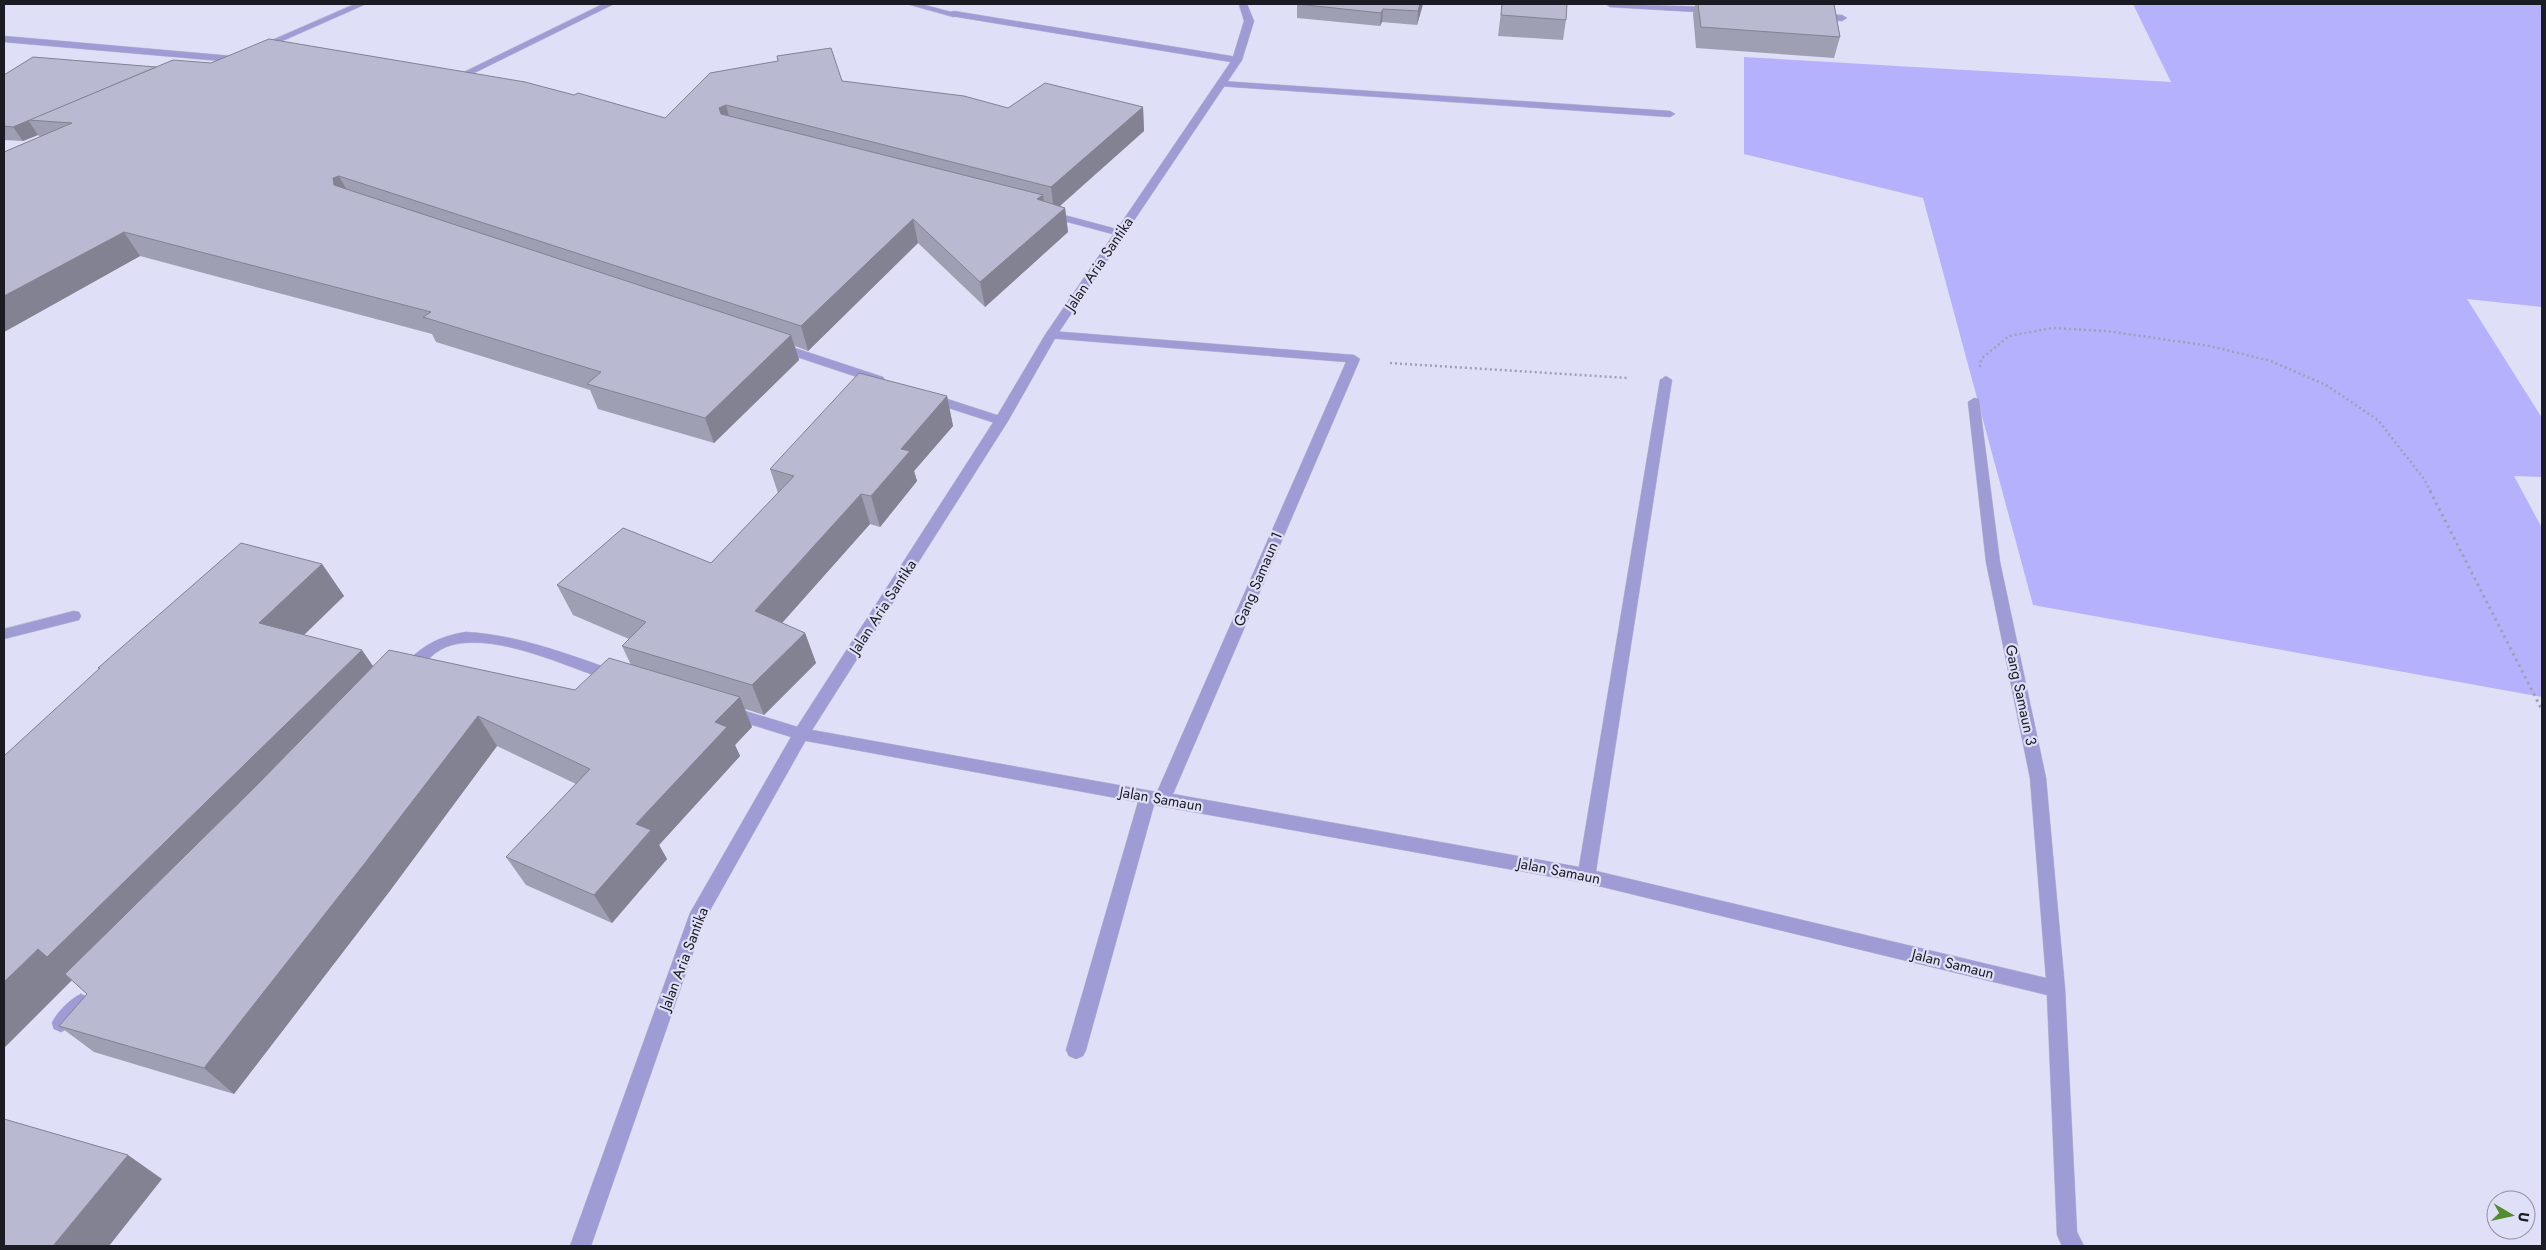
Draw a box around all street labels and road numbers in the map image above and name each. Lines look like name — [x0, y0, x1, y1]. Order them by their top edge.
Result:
street label: Jalan Aria Santika — [1058, 213, 1139, 317]
street label: Gang Samaun 1 — [1228, 528, 1288, 630]
street label: Jalan Aria Santika — [843, 555, 922, 660]
street label: Gang Samaun 3 — [2000, 643, 2042, 747]
street label: Jalan Samaun — [1116, 781, 1204, 817]
street label: Jalan Samaun — [1514, 852, 1602, 890]
street label: Jalan Aria Santika — [653, 904, 714, 1016]
street label: Jalan Samaun — [1908, 943, 1996, 985]

